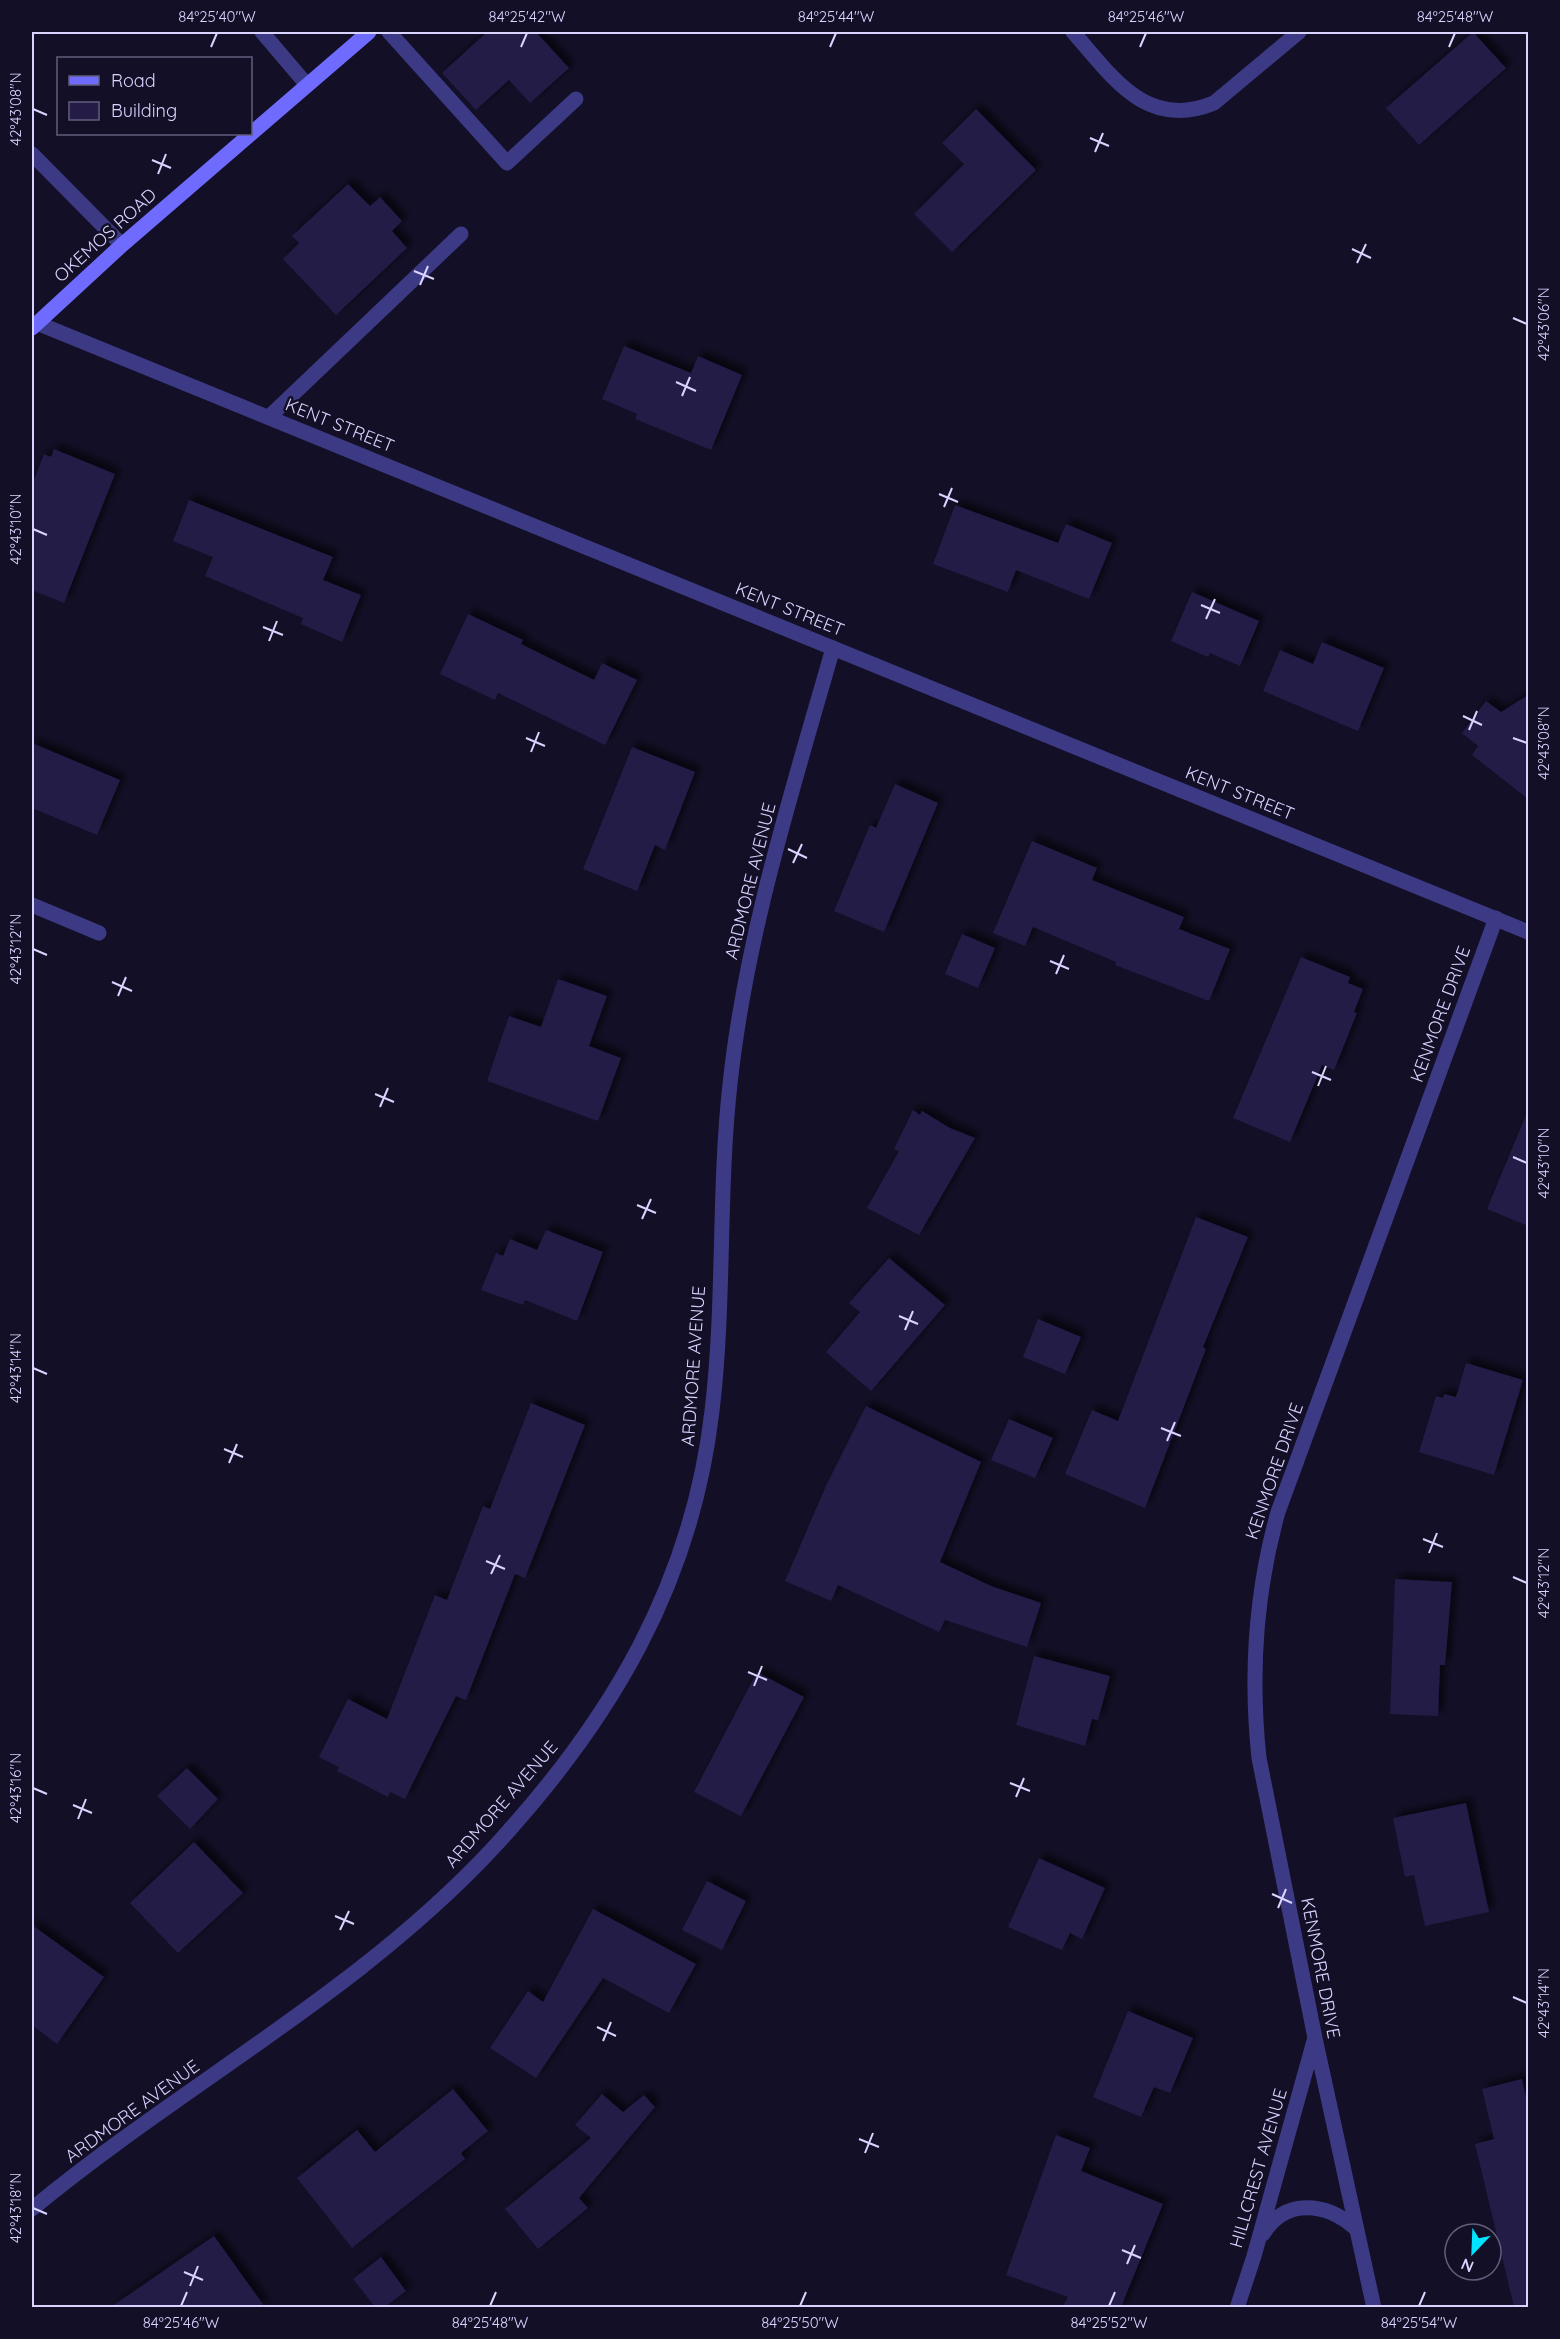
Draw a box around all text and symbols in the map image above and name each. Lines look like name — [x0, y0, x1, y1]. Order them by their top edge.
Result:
text: 84°25'40"W — [178, 7, 256, 26]
text: 84°25'42"W — [489, 7, 566, 26]
text: 84°25'44"W — [798, 7, 875, 26]
text: 84°25'46"W — [1108, 7, 1185, 26]
text: 84°25'48"W — [1417, 7, 1494, 26]
legend — [57, 57, 252, 135]
text: Road — [111, 69, 156, 92]
text: 42°43'08"N — [6, 72, 25, 146]
text: Building — [111, 99, 177, 122]
street label: OKEMOS ROAD — [49, 183, 161, 287]
text: 42°43'06"N — [1534, 287, 1553, 361]
street label: KENT STREET — [282, 393, 398, 457]
text: 42°43'10"N — [6, 494, 25, 565]
street label: KENT STREET — [732, 577, 848, 641]
text: 42°43'08"N — [1534, 706, 1553, 780]
street label: KENT STREET — [1182, 761, 1298, 825]
street label: ARDMORE AVENUE — [719, 800, 781, 962]
text: 42°43'12"N — [6, 914, 25, 984]
street label: KENMORE DRIVE — [1405, 943, 1475, 1085]
text: 42°43'10"N — [1534, 1128, 1553, 1199]
street label: ARDMORE AVENUE — [676, 1285, 710, 1447]
text: 42°43'14"N — [6, 1333, 25, 1403]
street label: KENMORE DRIVE — [1240, 1400, 1308, 1542]
text: 42°43'12"N — [1534, 1548, 1553, 1618]
street label: ARDMORE AVENUE — [440, 1736, 562, 1872]
text: 42°43'16"N — [6, 1753, 25, 1823]
street label: KENMORE DRIVE — [1296, 1896, 1346, 2040]
text: 42°43'14"N — [1534, 1968, 1553, 2038]
street label: ARDMORE AVENUE — [60, 2054, 204, 2168]
street label: HILLCREST AVENUE — [1224, 2086, 1292, 2250]
text: 42°43'18"N — [6, 2173, 25, 2243]
north arrow — [1443, 2222, 1503, 2282]
text: N — [1458, 2254, 1476, 2277]
text: 84°25'46"W — [143, 2313, 220, 2332]
text: 84°25'48"W — [452, 2313, 529, 2332]
text: 84°25'50"W — [761, 2313, 839, 2332]
text: 84°25'52"W — [1070, 2313, 1148, 2332]
text: 84°25'54"W — [1381, 2313, 1458, 2332]

